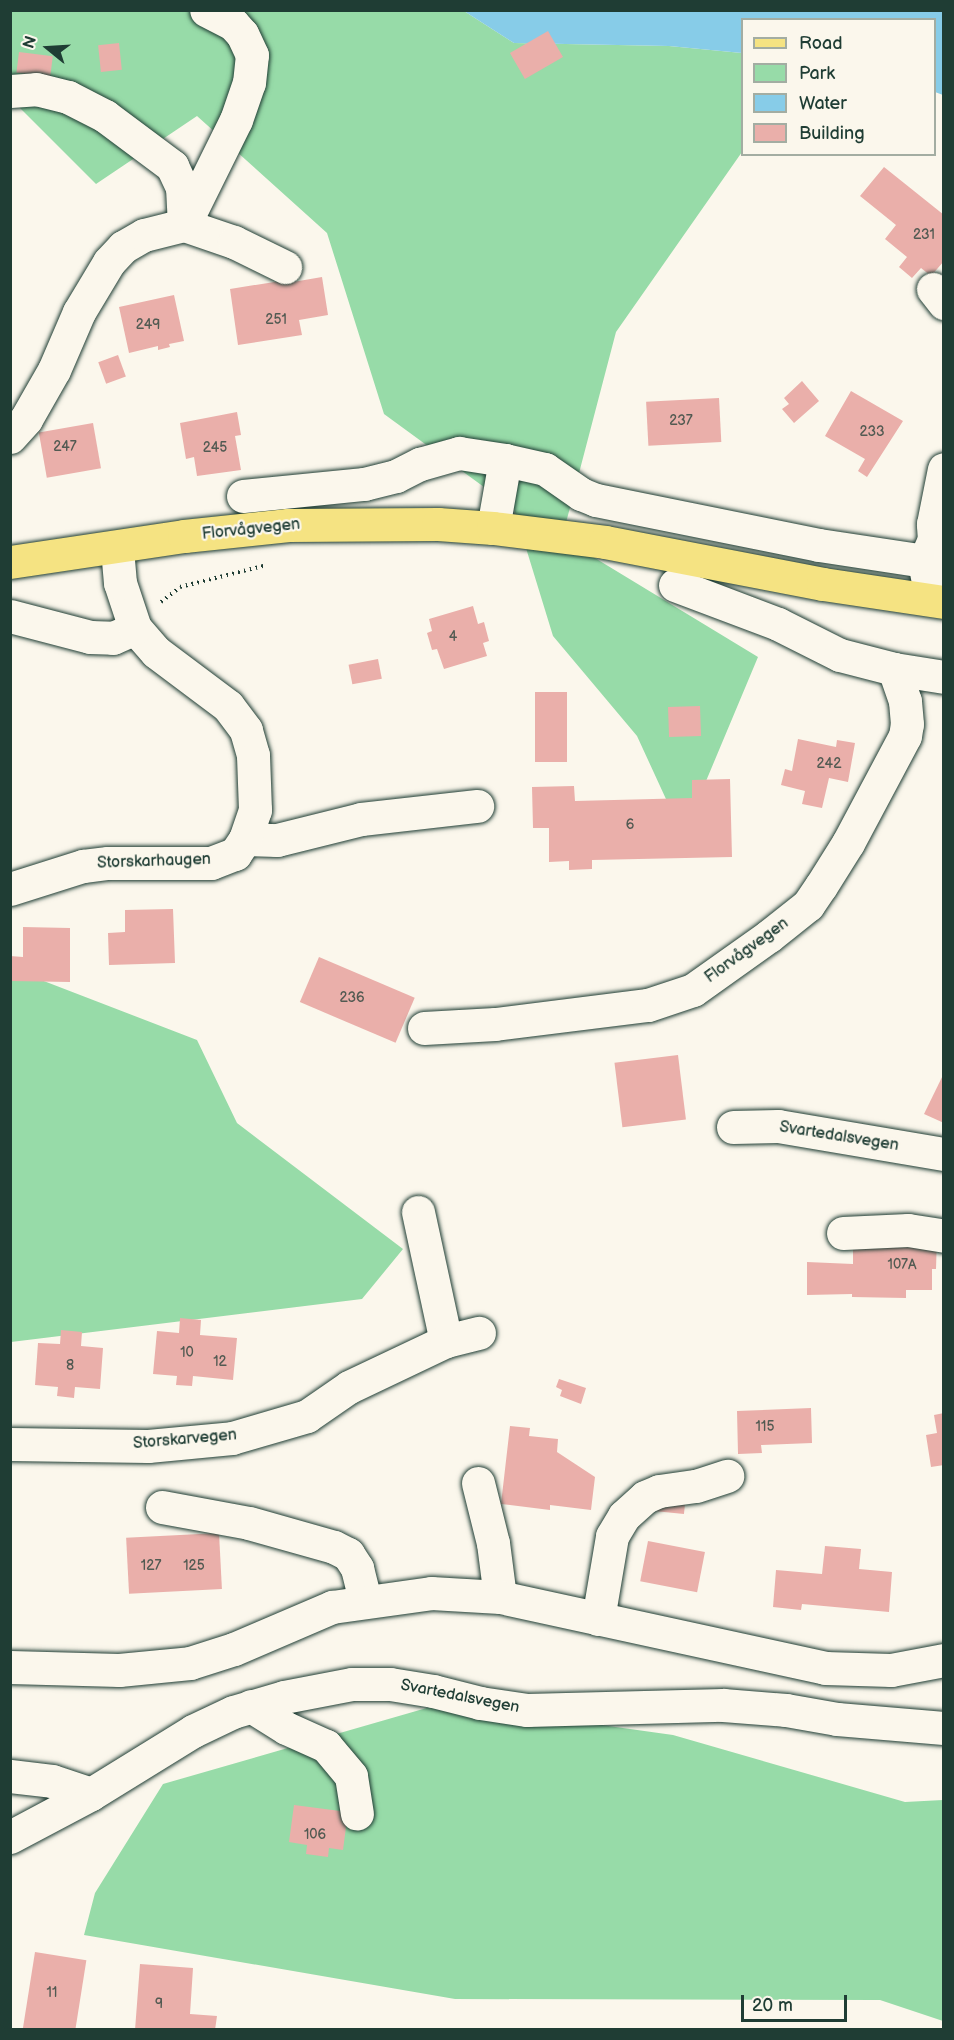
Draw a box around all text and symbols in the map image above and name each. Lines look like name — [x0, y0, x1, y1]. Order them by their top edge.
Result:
north arrow — [18, 18, 78, 78]
legend — [741, 18, 936, 156]
text: Road — [799, 33, 843, 54]
text: N — [20, 34, 41, 51]
text: Park — [799, 63, 835, 84]
text: Water — [799, 93, 847, 114]
text: Building — [799, 123, 865, 144]
house number: 231 — [913, 227, 935, 243]
house number: 251 — [265, 312, 287, 328]
house number: 249 — [136, 317, 160, 333]
house number: 237 — [669, 413, 693, 429]
house number: 233 — [859, 424, 885, 440]
house number: 247 — [53, 439, 77, 455]
house number: 245 — [203, 440, 227, 456]
street label: Florvågvegen — [201, 515, 301, 545]
house number: 4 — [449, 629, 457, 645]
house number: 242 — [817, 756, 841, 772]
house number: 6 — [626, 817, 634, 833]
street label: Storskarhaugen — [97, 850, 211, 874]
street label: Florvågvegen — [702, 914, 792, 988]
house number: 236 — [339, 990, 365, 1006]
street label: Svartedalsvegen — [778, 1118, 900, 1156]
house number: 107A — [887, 1257, 917, 1273]
house number: 10 — [180, 1345, 194, 1361]
house number: 12 — [213, 1354, 227, 1370]
house number: 8 — [66, 1358, 74, 1374]
house number: 115 — [756, 1419, 774, 1435]
street label: Storskarvegen — [132, 1426, 238, 1454]
house number: 127 — [141, 1558, 161, 1574]
house number: 125 — [183, 1558, 205, 1574]
street label: Svartedalsvegen — [399, 1676, 521, 1718]
house number: 106 — [304, 1827, 326, 1843]
scale bar — [744, 1983, 850, 2021]
house number: 11 — [47, 1985, 57, 2001]
text: 20 m — [752, 1995, 793, 2016]
house number: 9 — [155, 1996, 163, 2012]

